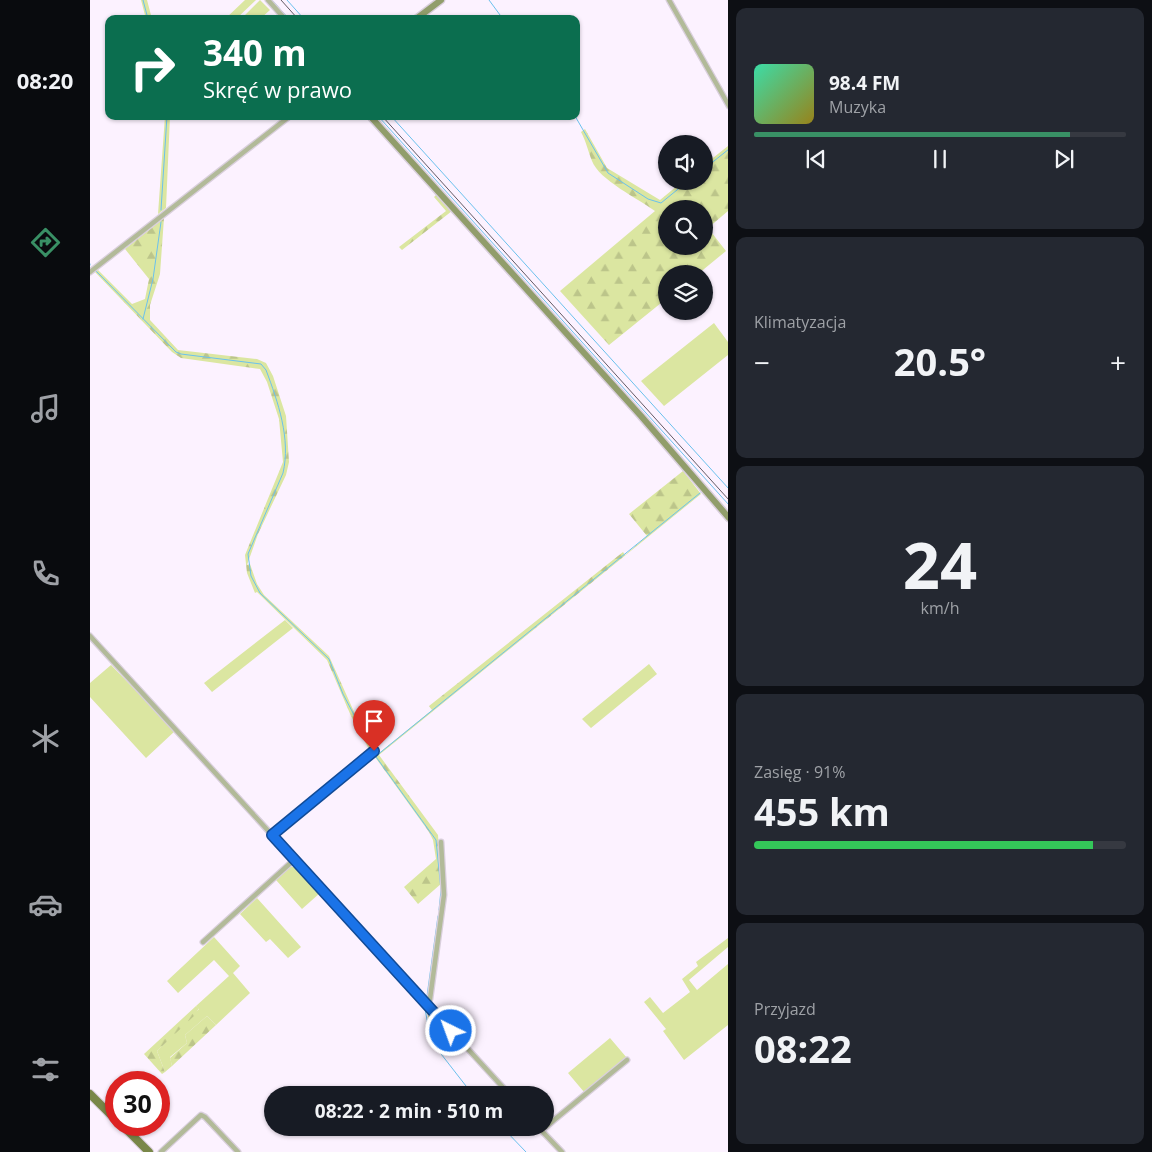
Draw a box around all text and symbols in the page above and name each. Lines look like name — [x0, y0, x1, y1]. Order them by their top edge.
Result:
text: 340 m — [203, 29, 307, 76]
icon: right — [120, 35, 185, 100]
text: 08:20 — [17, 65, 73, 95]
text: 98.4 FM — [829, 70, 900, 96]
text: Skręć w prawo — [203, 74, 352, 104]
text: Muzyka — [829, 96, 886, 118]
map controls — [658, 135, 713, 320]
button: sound — [658, 135, 713, 190]
icon: previous — [802, 145, 830, 173]
icon: pause — [926, 145, 954, 173]
icon: next — [1050, 145, 1078, 173]
button: search — [658, 200, 713, 255]
icon: directions — [28, 225, 63, 260]
button: layers — [658, 265, 713, 320]
text: Klimatyzacja — [754, 311, 846, 333]
text: 20.5° — [894, 335, 986, 387]
text: − — [754, 343, 770, 381]
text: + — [1110, 343, 1126, 381]
icon: music — [28, 391, 63, 426]
text: 24 — [903, 520, 977, 608]
icon: phone — [28, 556, 63, 591]
text: km/h — [921, 597, 959, 619]
pin — [353, 700, 395, 751]
icon: arrive — [360, 707, 388, 735]
icon: climate — [28, 721, 63, 756]
text: Zasięg · 91% — [754, 761, 845, 783]
text: 455 km — [754, 785, 890, 837]
icon: car — [28, 887, 63, 922]
text: Przyjazd — [754, 998, 816, 1020]
position arrow — [424, 1004, 476, 1056]
text: 08:22 — [754, 1022, 852, 1074]
icon: filters — [28, 1052, 63, 1087]
speed limit sign: 30 — [105, 1071, 170, 1136]
text: 08:22 · 2 min · 510 m — [315, 1098, 503, 1124]

